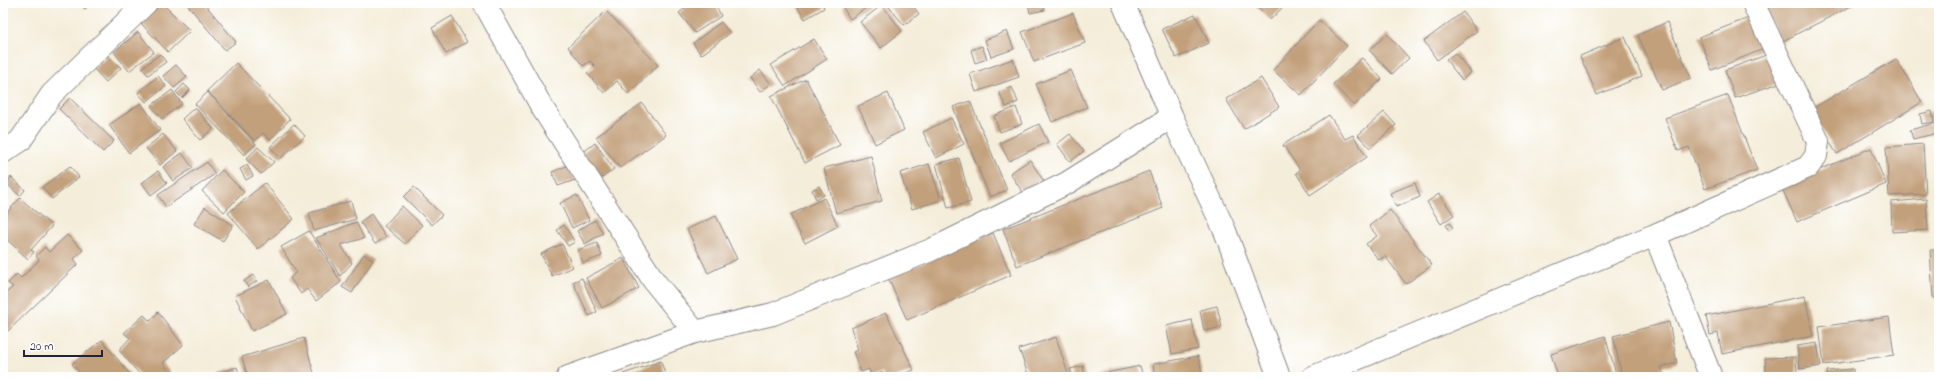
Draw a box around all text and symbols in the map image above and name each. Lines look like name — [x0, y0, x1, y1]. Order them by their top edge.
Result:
scale bar — [24, 332, 102, 358]
text: 20 m — [30, 338, 53, 356]

